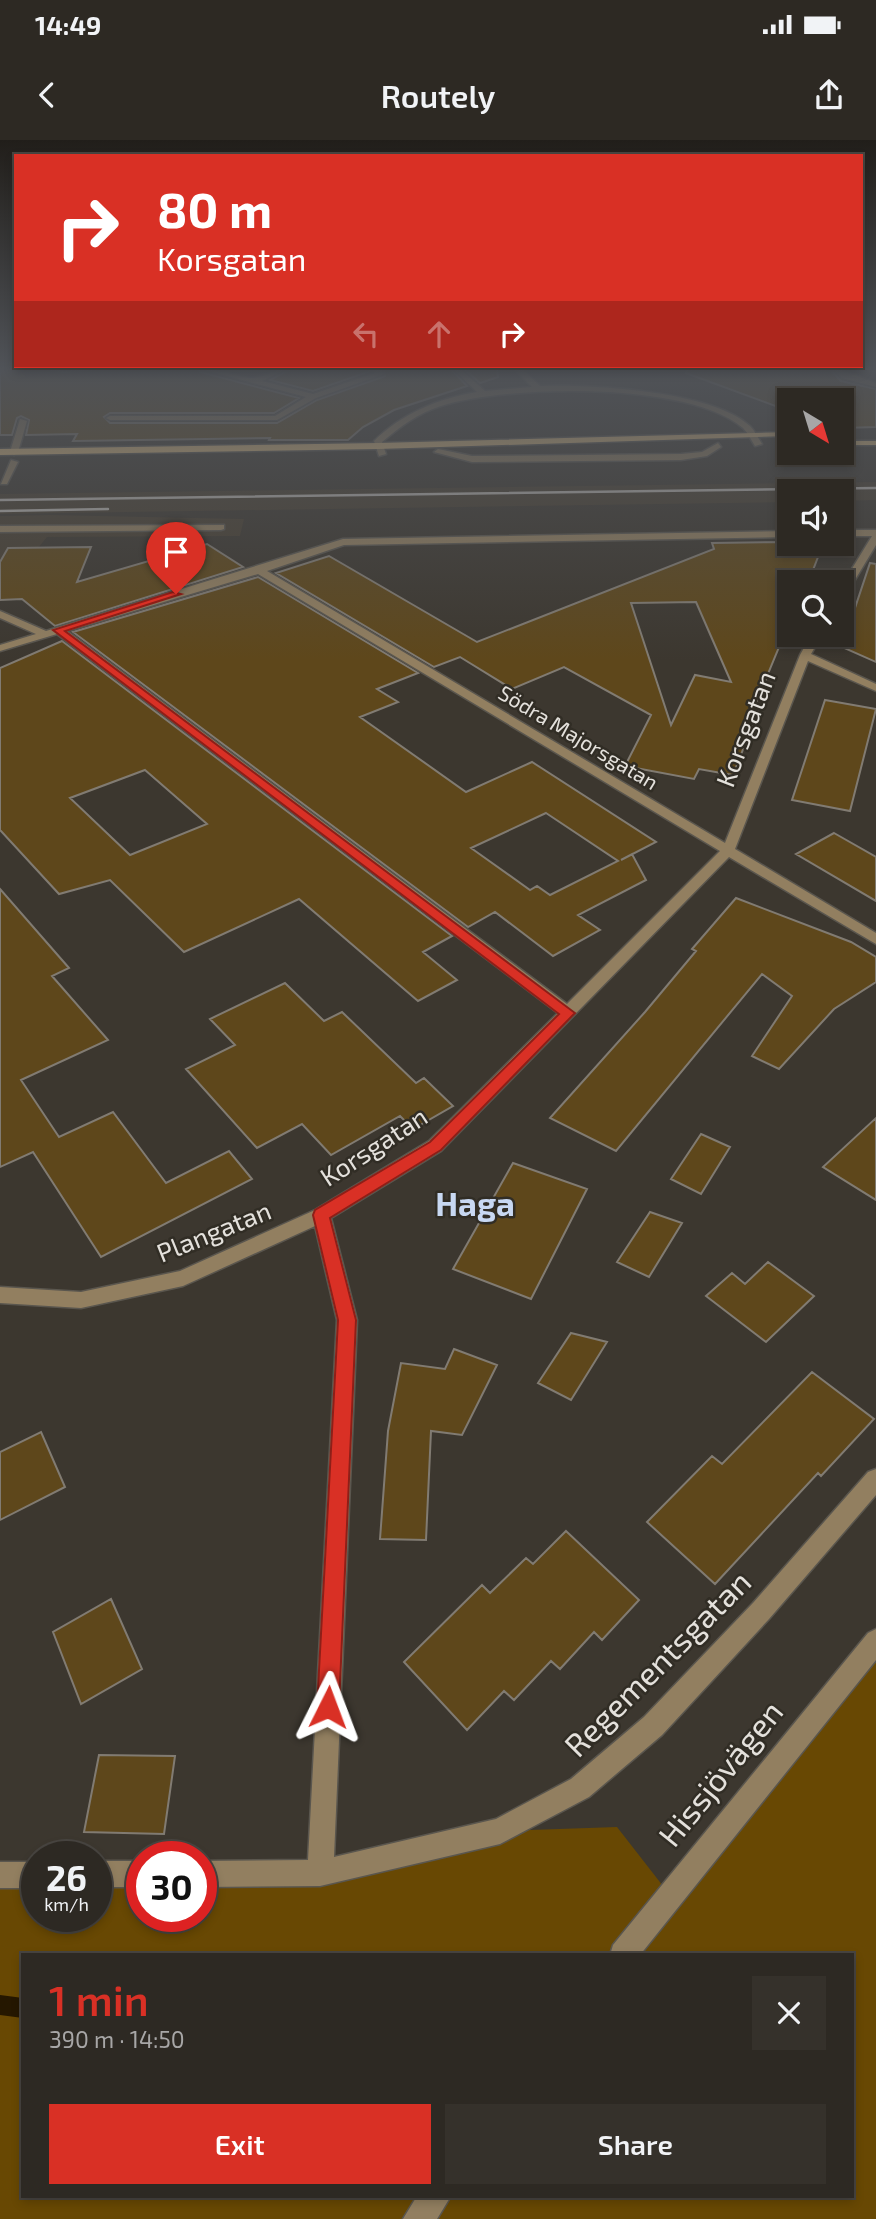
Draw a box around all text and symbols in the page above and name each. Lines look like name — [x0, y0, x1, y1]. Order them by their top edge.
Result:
text: 14:49 — [35, 9, 101, 40]
icon: back — [28, 76, 66, 114]
text: Routely — [381, 76, 495, 114]
icon: share — [810, 76, 848, 114]
text: 80 m — [157, 179, 272, 238]
icon: right — [42, 182, 133, 273]
text: Korsgatan — [157, 239, 306, 277]
icon: left — [347, 315, 385, 353]
icon: ahead — [420, 315, 458, 353]
icon: right — [493, 315, 531, 353]
north arrow — [777, 388, 854, 466]
map controls — [777, 388, 854, 647]
button: sound — [777, 479, 854, 556]
pin — [146, 522, 206, 594]
icon: arrive — [157, 533, 195, 571]
button: search — [777, 570, 854, 647]
street label: Korsgatan — [708, 666, 781, 791]
street label: Södra Majorsgatan — [494, 679, 663, 795]
street label: Korsgatan — [314, 1100, 433, 1192]
district label: Haga — [435, 1183, 515, 1223]
street label: Plangatan — [152, 1194, 275, 1268]
street label: Regementsgatan — [556, 1562, 758, 1764]
position arrow — [291, 1670, 365, 1744]
street label: Hissjövägen — [649, 1693, 790, 1854]
speed limit sign: 30 — [126, 1841, 217, 1932]
text: 26 — [46, 1856, 87, 1898]
text: km/h — [44, 1893, 89, 1915]
text: 1 min — [49, 1974, 149, 2024]
button: close — [752, 1976, 826, 2050]
text: 390 m · 14:50 — [49, 2025, 185, 2053]
button: Exit — [49, 2104, 431, 2184]
button: Share — [445, 2104, 826, 2184]

